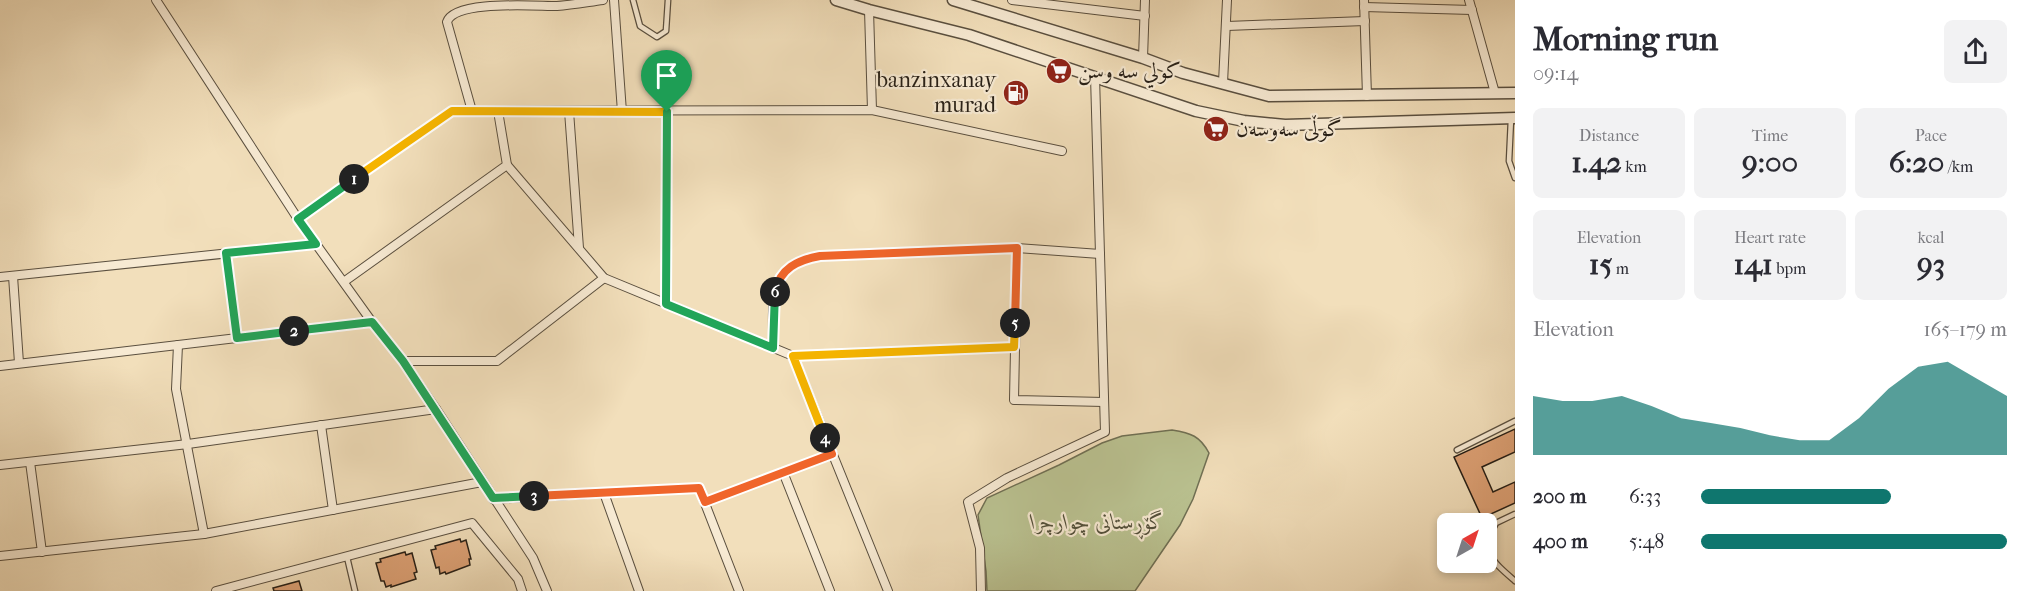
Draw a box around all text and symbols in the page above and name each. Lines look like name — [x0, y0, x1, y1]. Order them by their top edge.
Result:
text: Morning run — [1533, 20, 1718, 59]
button: share — [1944, 20, 2007, 83]
pin — [641, 50, 692, 112]
supermarket icon: كولي سه وسن — [1044, 56, 1074, 86]
place label: كولي سه وسن — [1078, 58, 1181, 89]
icon: arrive — [650, 59, 683, 92]
text: 09:14 — [1533, 62, 1578, 85]
place label: banzinxanay murad — [876, 67, 997, 118]
fuel station icon: banzinxanay murad — [1001, 78, 1031, 108]
supermarket icon: گوڵی سەوسەن — [1201, 114, 1231, 144]
place label: گوڵی سەوسەن — [1236, 115, 1342, 142]
text: Distance — [1579, 126, 1639, 145]
text: Time — [1752, 126, 1788, 145]
text: Pace — [1915, 126, 1947, 145]
text: 1.42 — [1571, 145, 1622, 180]
text: 9:00 — [1742, 145, 1798, 180]
text: 6:20 — [1889, 145, 1944, 180]
text: km — [1622, 157, 1647, 176]
text: /km — [1944, 157, 1973, 176]
pin: 1 — [339, 164, 369, 194]
text: 1 — [351, 169, 357, 188]
text: Elevation — [1577, 228, 1641, 247]
text: Heart rate — [1734, 228, 1806, 247]
text: kcal — [1918, 228, 1944, 247]
text: 15 — [1589, 247, 1612, 282]
text: 141 — [1734, 247, 1773, 282]
text: 93 — [1917, 247, 1945, 282]
text: m — [1612, 259, 1629, 278]
text: bpm — [1773, 259, 1806, 278]
pin: 6 — [760, 277, 790, 307]
text: 6 — [771, 282, 779, 301]
pin: 5 — [1000, 308, 1030, 338]
text: 5 — [1012, 313, 1018, 332]
pin: 2 — [279, 316, 309, 346]
text: Elevation — [1533, 318, 1614, 341]
text: 165–179 m — [1924, 318, 2007, 341]
text: 2 — [290, 321, 298, 340]
pin: 4 — [810, 423, 840, 453]
text: 4 — [820, 428, 830, 447]
pin: 3 — [519, 481, 549, 511]
text: 200 m — [1533, 485, 1586, 508]
text: 6:33 — [1629, 485, 1661, 508]
text: 3 — [531, 486, 537, 505]
park label: گۆڕستانی چوارچرا — [1029, 509, 1165, 540]
north arrow — [1437, 513, 1497, 573]
map controls — [1437, 513, 1497, 573]
text: 400 m — [1533, 530, 1588, 553]
text: 5:48 — [1629, 530, 1664, 553]

